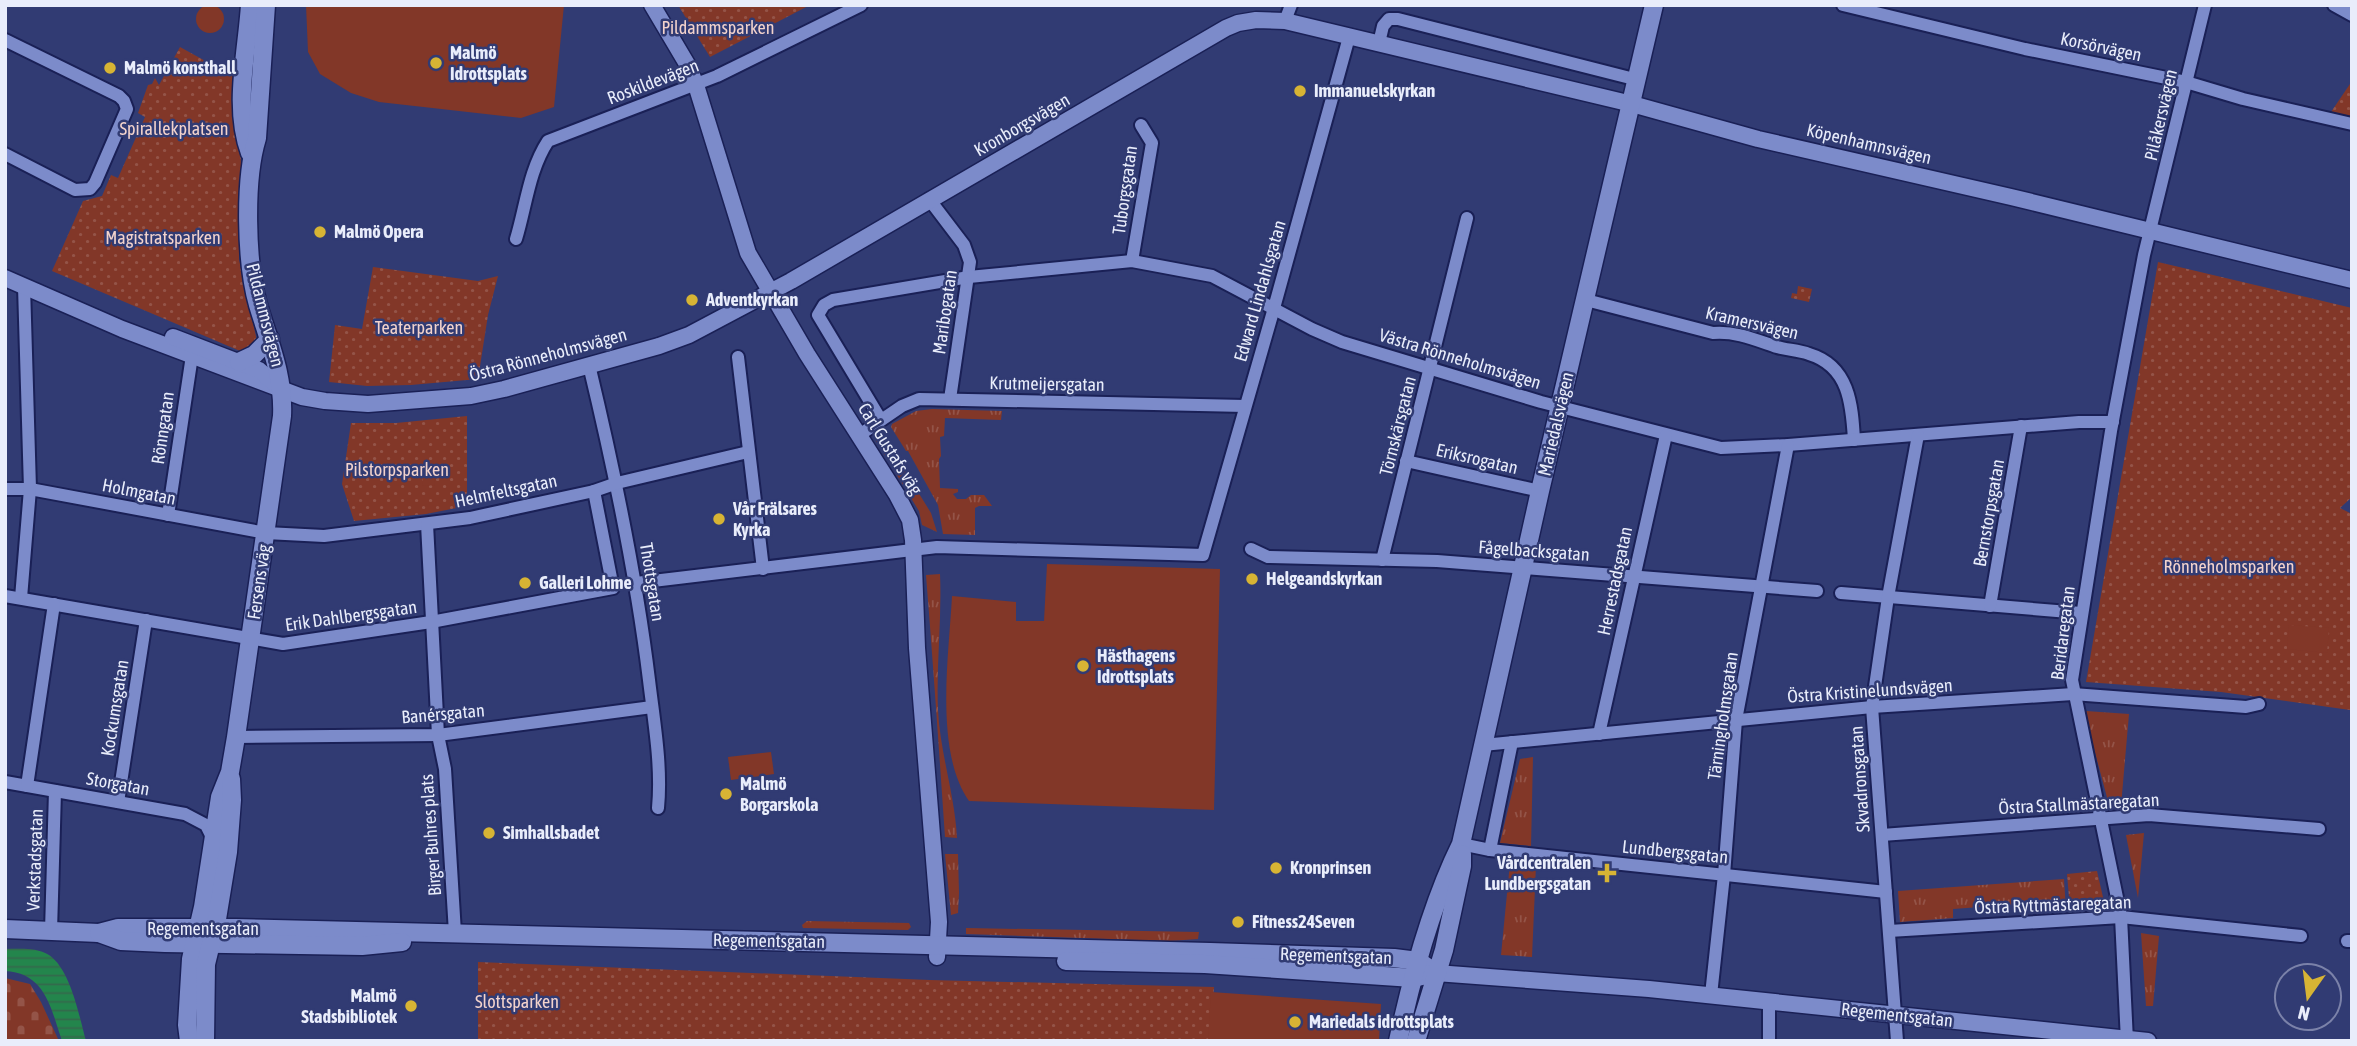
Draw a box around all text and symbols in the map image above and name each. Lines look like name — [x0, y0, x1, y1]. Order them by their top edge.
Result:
park label: Pildammsparken — [661, 17, 775, 38]
street label: Korsörvägen — [2059, 28, 2144, 65]
place label: Malmö Idrottsplats — [450, 42, 527, 84]
street label: Roskildevägen — [604, 54, 702, 109]
marker: Malmö Idrottsplats — [428, 55, 444, 71]
place label: Malmö konsthall — [124, 57, 236, 78]
marker: Malmö konsthall — [102, 60, 118, 76]
street label: Pilåkersvägen — [2140, 67, 2181, 163]
place label: Immanuelskyrkan — [1314, 80, 1436, 101]
marker: Immanuelskyrkan — [1292, 83, 1308, 99]
street label: Kronborgsvägen — [970, 89, 1073, 160]
park label: Spirallekplatsen — [119, 118, 229, 139]
street label: Köpenhamnsvägen — [1805, 119, 1934, 168]
street label: Tuborgsgatan — [1108, 144, 1141, 236]
street label: Edward Lindahlsgatan — [1229, 218, 1290, 364]
place label: Malmö Opera — [334, 221, 424, 242]
marker: Malmö Opera — [312, 224, 328, 240]
park label: Magistratsparken — [105, 227, 221, 248]
street label: Pildammsvägen — [242, 261, 289, 369]
street label: Maribogatan — [928, 268, 961, 355]
place label: Adventkyrkan — [705, 289, 799, 310]
marker: Adventkyrkan — [684, 292, 700, 308]
street label: Kramersvägen — [1704, 302, 1801, 343]
park label: Teaterparken — [375, 317, 463, 338]
street label: Östra Rönneholmsvägen — [467, 323, 629, 386]
street label: Västra Rönneholmsvägen — [1377, 324, 1544, 393]
street label: Mariedalsvägen — [1533, 370, 1578, 478]
street label: Krutmeijersgatan — [989, 372, 1105, 395]
street label: Törnskärsgatan — [1375, 374, 1420, 478]
street label: Rönngatan — [147, 390, 178, 466]
street label: Carl Gustafs väg — [854, 399, 927, 499]
street label: Eriksrogatan — [1434, 439, 1520, 478]
street label: Bernstorpsgatan — [1969, 458, 2008, 568]
park label: Pilstorpsparken — [345, 459, 449, 480]
street label: Helmfeltsgatan — [453, 469, 559, 512]
street label: Holmgatan — [100, 474, 178, 509]
place label: Vår Frälsares Kyrka — [732, 498, 818, 540]
marker: Vår Frälsares Kyrka — [711, 511, 727, 527]
street label: Herrestadsgatan — [1593, 525, 1636, 637]
street label: Fågelbacksgatan — [1478, 536, 1590, 565]
street label: Thottsgatan — [636, 541, 669, 623]
street label: Fersens väg — [243, 543, 274, 621]
park label: Rönneholmsparken — [2163, 556, 2295, 577]
place label: Helgeandskyrkan — [1266, 568, 1383, 589]
marker: Helgeandskyrkan — [1244, 571, 1260, 587]
place label: Galleri Lohme — [539, 572, 632, 593]
marker: Galleri Lohme — [517, 575, 533, 591]
street label: Beridaregatan — [2046, 585, 2079, 681]
street label: Erik Dahlbergsgatan — [284, 596, 418, 635]
place label: Hästhagens Idrottsplats — [1097, 645, 1176, 687]
street label: Tärningholmsgatan — [1703, 651, 1742, 781]
street label: Kockumsgatan — [97, 658, 133, 758]
marker: Hästhagens Idrottsplats — [1075, 658, 1091, 674]
street label: Östra Kristinelundsvägen — [1787, 674, 1953, 707]
street label: Banérsgatan — [400, 699, 485, 728]
street label: Skvadronsgatan — [1845, 725, 1874, 833]
street label: Storgatan — [85, 768, 151, 799]
street label: Birger Buhres plats — [416, 773, 445, 897]
place label: Malmö Borgarskola — [740, 773, 818, 815]
marker: Malmö Borgarskola — [718, 786, 734, 802]
street label: Östra Stallmästaregatan — [1998, 789, 2160, 818]
street label: Verkstadsgatan — [22, 808, 47, 912]
place label: Simhallsbadet — [503, 822, 600, 843]
marker: Simhallsbadet — [481, 825, 497, 841]
street label: Lundbergsgatan — [1621, 835, 1729, 868]
place label: Vårdcentralen Lundbergsgatan — [1484, 852, 1591, 894]
place label: Kronprinsen — [1290, 857, 1372, 878]
marker: Kronprinsen — [1268, 860, 1284, 876]
marker: Vårdcentralen Lundbergsgatan — [1597, 863, 1617, 883]
street label: Östra Ryttmästaregatan — [1974, 891, 2132, 918]
place label: Fitness24Seven — [1252, 911, 1355, 932]
marker: Fitness24Seven — [1230, 914, 1246, 930]
street label: Regementsgatan — [147, 918, 259, 939]
street label: Regementsgatan — [713, 929, 825, 952]
street label: Regementsgatan — [1280, 943, 1392, 968]
north arrow — [2273, 962, 2343, 1032]
place label: Malmö Stadsbibliotek — [301, 985, 398, 1027]
park label: Slottsparken — [475, 991, 559, 1012]
marker: Malmö Stadsbibliotek — [403, 998, 419, 1014]
street label: Regementsgatan — [1840, 998, 1954, 1031]
text: N — [2296, 1001, 2312, 1026]
place label: Mariedals idrottsplats — [1309, 1011, 1454, 1032]
marker: Mariedals idrottsplats — [1287, 1014, 1303, 1030]

